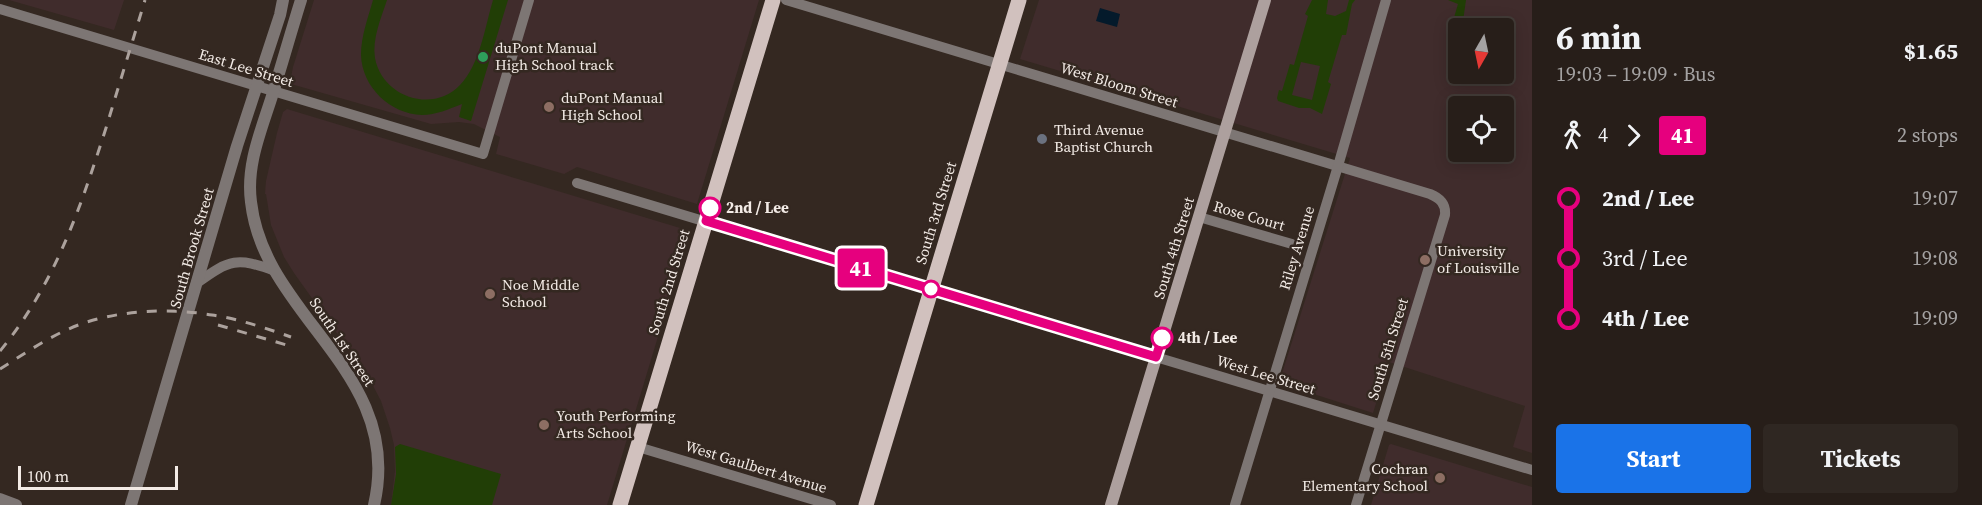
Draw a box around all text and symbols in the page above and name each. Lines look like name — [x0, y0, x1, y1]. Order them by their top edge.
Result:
text: 6 min — [1556, 15, 1642, 60]
north arrow — [1448, 18, 1514, 84]
map controls — [1448, 18, 1514, 162]
text: $1.65 — [1904, 36, 1958, 66]
place label: duPont Manual High School track — [495, 37, 614, 75]
street label: East Lee Street — [196, 43, 296, 92]
marker: duPont Manual High School track — [476, 50, 490, 64]
street label: West Bloom Street — [1058, 57, 1181, 112]
text: 19:03 – 19:09 · Bus — [1556, 60, 1715, 88]
place label: duPont Manual High School — [561, 87, 663, 125]
button: locate — [1448, 96, 1514, 162]
marker: duPont Manual High School — [542, 100, 556, 114]
place label: Third Avenue Baptist Church — [1054, 119, 1153, 157]
icon: walk — [1556, 119, 1589, 152]
icon: forward — [1617, 119, 1650, 152]
text: 4 — [1598, 121, 1608, 149]
text: 41 — [1671, 121, 1694, 150]
text: 2 stops — [1897, 121, 1958, 149]
marker: Third Avenue Baptist Church — [1035, 132, 1049, 146]
street label: South 3rd Street — [910, 159, 961, 267]
text: 2nd / Lee — [1602, 183, 1694, 213]
text: 19:07 — [1912, 184, 1958, 212]
street label: South Brook Street — [164, 185, 219, 311]
street label: South 4th Street — [1148, 194, 1199, 301]
street label: Rose Court — [1211, 195, 1287, 236]
marker: 2nd / Lee — [699, 197, 721, 219]
place label: 2nd / Lee — [726, 197, 789, 218]
street label: Riley Avenue — [1274, 203, 1319, 292]
street label: South 2nd Street — [643, 226, 695, 337]
place label: University of Louisville — [1437, 240, 1520, 278]
text: 3rd / Lee — [1602, 243, 1688, 273]
text: 19:08 — [1912, 244, 1958, 272]
line badge: 41 — [834, 248, 888, 288]
marker: University of Louisville — [1418, 253, 1432, 267]
text: 41 — [850, 254, 872, 283]
place label: Noe Middle School — [502, 274, 580, 312]
unlabelled marker — [922, 280, 940, 298]
marker: Noe Middle School — [483, 287, 497, 301]
street label: South 1st Street — [305, 293, 380, 390]
street label: South 5th Street — [1362, 295, 1413, 402]
text: 4th / Lee — [1602, 303, 1689, 333]
text: 19:09 — [1912, 304, 1958, 332]
marker: 4th / Lee — [1151, 327, 1173, 349]
place label: 4th / Lee — [1178, 327, 1237, 348]
street label: West Lee Street — [1214, 350, 1318, 400]
place label: Youth Performing Arts School — [556, 405, 676, 443]
marker: Youth Performing Arts School — [537, 418, 551, 432]
button: Start — [1556, 424, 1751, 493]
button: Tickets — [1763, 424, 1958, 493]
street label: West Gaulbert Avenue — [683, 435, 830, 498]
place label: Cochran Elementary School — [1302, 458, 1429, 496]
scale bar — [18, 463, 178, 490]
text: 100 m — [27, 465, 69, 487]
marker: Cochran Elementary School — [1433, 471, 1447, 485]

